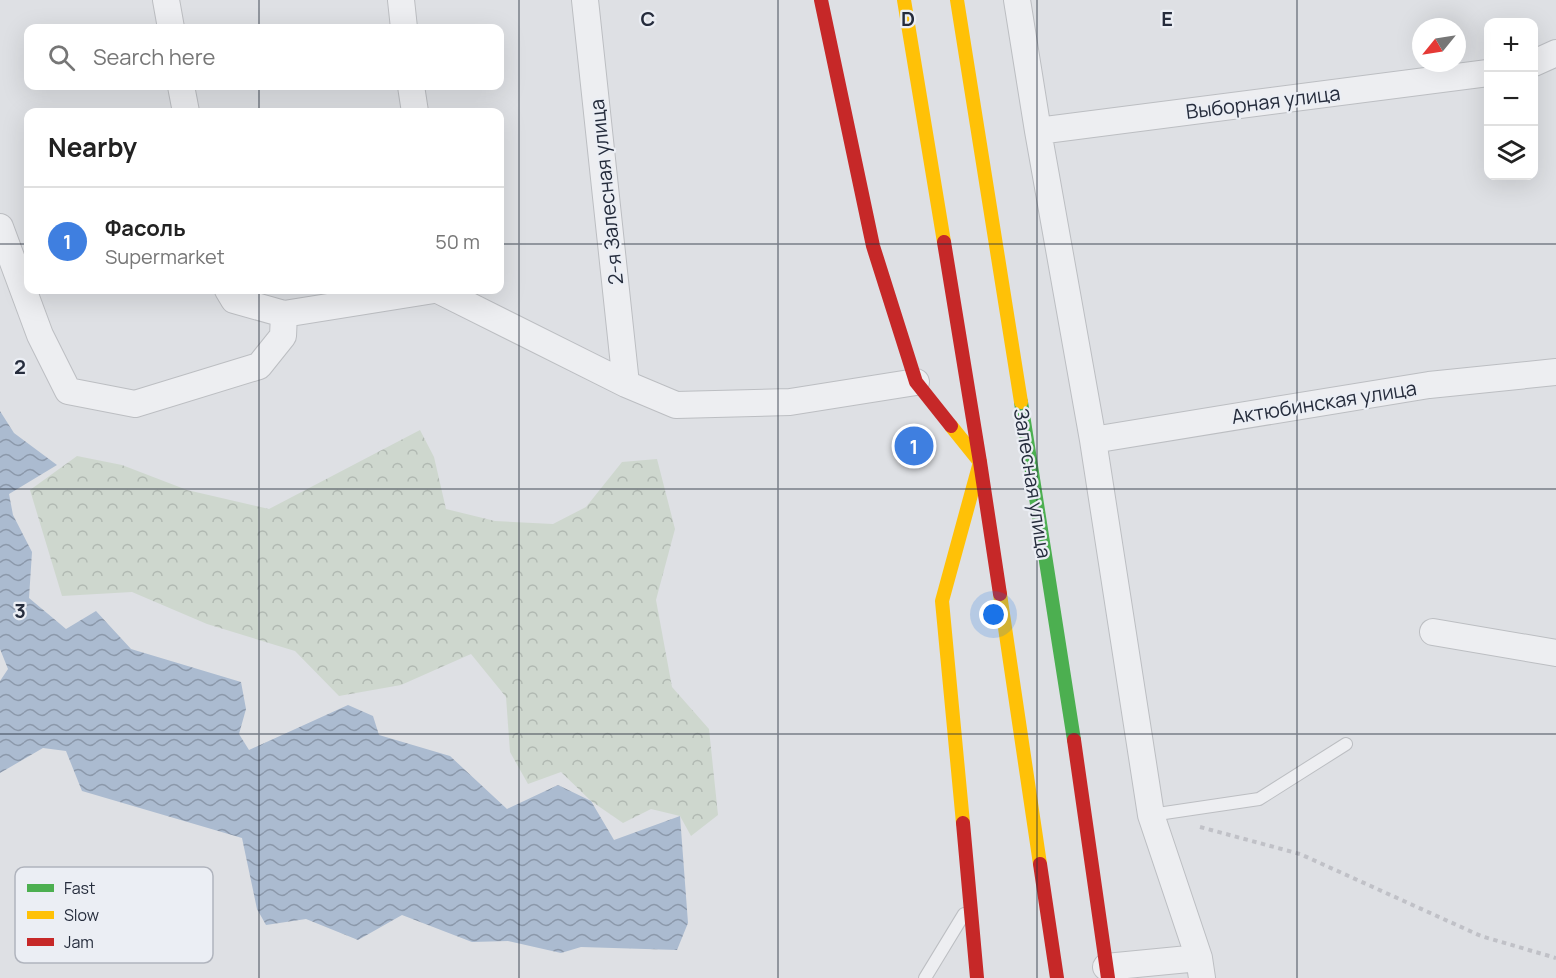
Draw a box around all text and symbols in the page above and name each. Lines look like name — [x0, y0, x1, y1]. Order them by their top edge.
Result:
text: C — [641, 5, 655, 32]
text: D — [901, 5, 915, 32]
text: E — [1161, 5, 1173, 32]
north arrow — [1412, 18, 1466, 72]
map controls — [1484, 18, 1538, 180]
button: + — [1484, 18, 1538, 72]
search box — [24, 24, 504, 90]
icon: search — [45, 41, 78, 74]
text: Search here — [93, 42, 215, 72]
button: − — [1484, 72, 1538, 126]
street label: Выборная улица — [1184, 79, 1342, 125]
street label: 2-я Залесная улица — [583, 98, 629, 286]
button: layers — [1484, 126, 1538, 180]
text: Nearby — [48, 129, 137, 165]
text: Фасоль — [105, 213, 186, 243]
text: 1 — [63, 228, 72, 255]
text: 50 m — [435, 228, 480, 255]
text: Supermarket — [105, 243, 225, 270]
text: 2 — [14, 353, 26, 380]
street label: Актюбинская улица — [1230, 374, 1418, 430]
street label: Залесная улица — [1008, 406, 1058, 560]
pin: 1 — [894, 424, 934, 468]
text: 3 — [14, 597, 26, 624]
your location — [979, 600, 1008, 629]
legend — [15, 867, 213, 963]
text: Fast — [64, 877, 95, 899]
text: Slow — [64, 904, 99, 926]
text: Jam — [64, 931, 94, 953]

